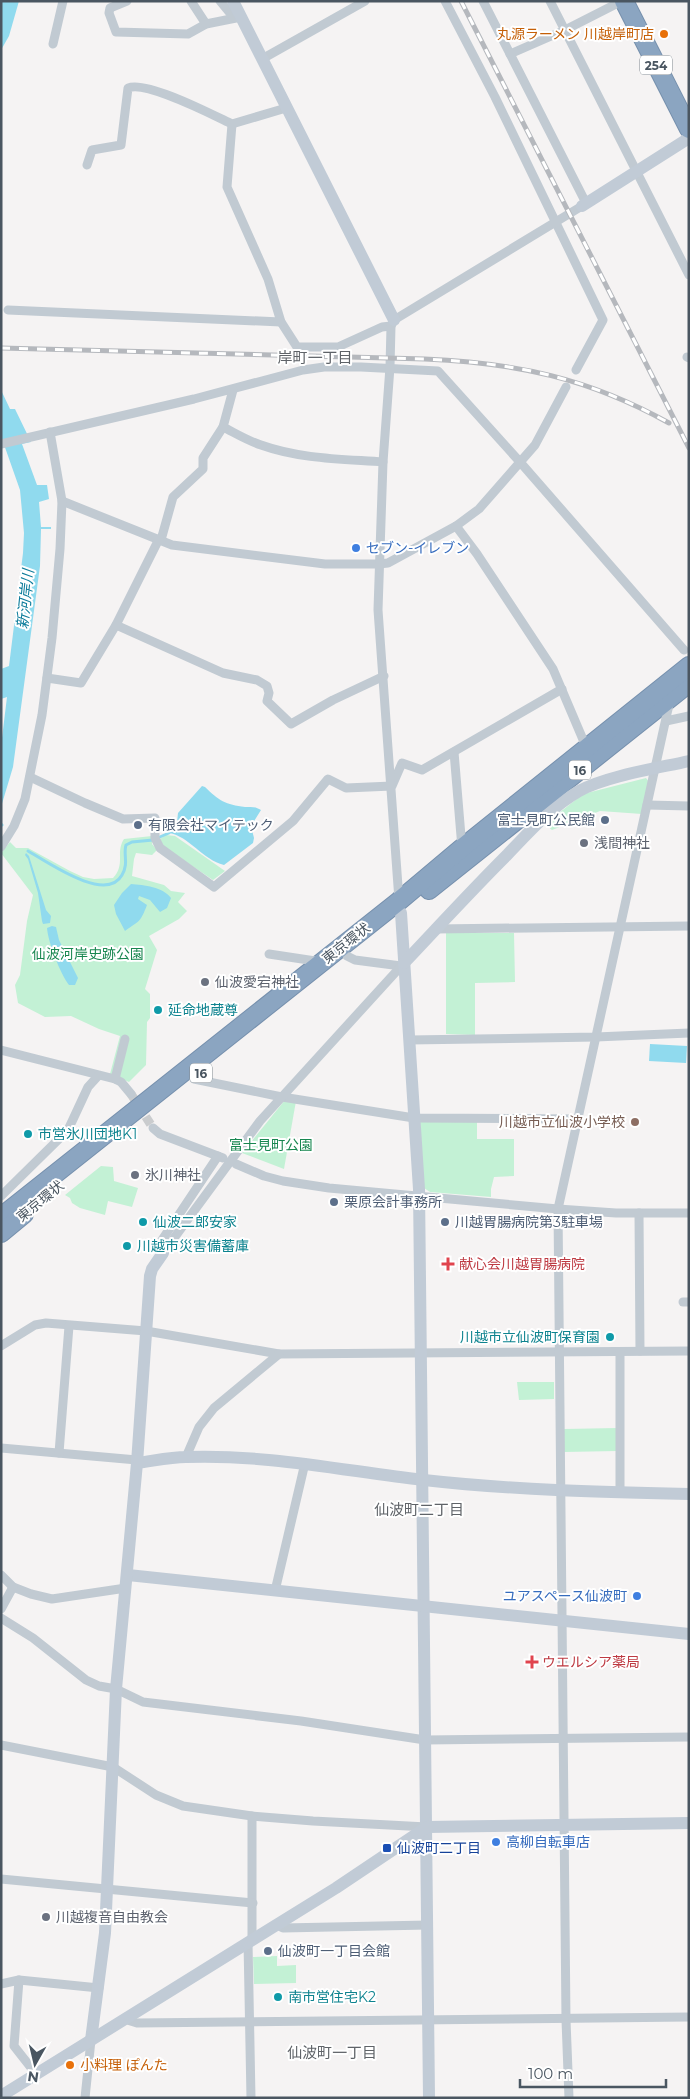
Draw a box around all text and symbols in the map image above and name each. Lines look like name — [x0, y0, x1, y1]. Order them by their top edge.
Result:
place label: 丸源ラーメン 川越岸町店 — [497, 25, 654, 43]
marker: 丸源ラーメン 川越岸町店 — [658, 28, 670, 40]
road number: 254 — [640, 56, 672, 74]
district label: 岸町一丁目 — [277, 348, 353, 367]
place label: セブン-イレブン — [366, 539, 469, 557]
marker: セブン-イレブン — [350, 542, 362, 554]
water label: 新河岸川 — [12, 566, 38, 630]
road number: 16 — [569, 760, 591, 780]
place label: 富士見町公民館 — [497, 811, 595, 829]
marker: 富士見町公民館 — [599, 814, 611, 826]
place label: 有限会社マイテック — [148, 816, 274, 834]
marker: 有限会社マイテック — [132, 819, 144, 831]
place label: 浅間神社 — [594, 834, 650, 852]
marker: 浅間神社 — [578, 837, 590, 849]
street label: 東京環状 — [318, 919, 374, 967]
park label: 仙波河岸史跡公園 — [32, 945, 144, 963]
place label: 仙波愛宕神社 — [215, 973, 299, 991]
marker: 仙波愛宕神社 — [199, 976, 211, 988]
place label: 延命地蔵尊 — [168, 1001, 238, 1019]
marker: 延命地蔵尊 — [152, 1004, 164, 1016]
road number: 16 — [190, 1064, 212, 1082]
place label: 川越市立仙波小学校 — [499, 1113, 625, 1131]
marker: 川越市立仙波小学校 — [629, 1116, 641, 1128]
place label: 市営氷川団地K1 — [38, 1125, 137, 1143]
marker: 市営氷川団地K1 — [22, 1128, 34, 1140]
park label: 富士見町公園 — [229, 1136, 313, 1154]
place label: 氷川神社 — [145, 1166, 201, 1184]
marker: 氷川神社 — [129, 1169, 141, 1181]
street label: 東京環状 — [13, 1176, 67, 1226]
place label: 栗原会計事務所 — [344, 1193, 442, 1211]
marker: 栗原会計事務所 — [328, 1196, 340, 1208]
place label: 仙波二郎安家 — [153, 1213, 237, 1231]
place label: 川越胃腸病院第3駐車場 — [455, 1213, 603, 1231]
marker: 仙波二郎安家 — [137, 1216, 149, 1228]
marker: 川越胃腸病院第3駐車場 — [439, 1216, 451, 1228]
place label: 川越市災害備蓄庫 — [137, 1237, 249, 1255]
marker: 川越市災害備蓄庫 — [121, 1240, 133, 1252]
place label: 献心会川越胃腸病院 — [459, 1255, 585, 1273]
marker: 献心会川越胃腸病院 — [441, 1257, 455, 1271]
place label: 川越市立仙波町保育園 — [460, 1328, 600, 1346]
marker: 川越市立仙波町保育園 — [604, 1331, 616, 1343]
district label: 仙波町二丁目 — [374, 1500, 464, 1519]
place label: ユアスペース仙波町 — [503, 1587, 627, 1605]
marker: ユアスペース仙波町 — [631, 1590, 643, 1602]
place label: ウエルシア薬局 — [542, 1653, 640, 1671]
marker: ウエルシア薬局 — [526, 1656, 538, 1668]
place label: 高柳自転車店 — [506, 1833, 590, 1851]
marker: 高柳自転車店 — [490, 1836, 502, 1848]
place label: 仙波町二丁目 — [397, 1839, 481, 1857]
marker: 仙波町二丁目 — [381, 1842, 393, 1854]
place label: 川越複音自由教会 — [56, 1908, 168, 1926]
marker: 川越複音自由教会 — [40, 1911, 52, 1923]
place label: 仙波町一丁目会館 — [278, 1942, 390, 1960]
marker: 仙波町一丁目会館 — [262, 1945, 274, 1957]
place label: 南市営住宅K2 — [288, 1988, 376, 2006]
marker: 南市営住宅K2 — [272, 1991, 284, 2003]
north arrow — [10, 2039, 60, 2089]
district label: 仙波町一丁目 — [287, 2043, 377, 2062]
place label: 小料理 ぽんた — [80, 2056, 168, 2074]
scale bar — [520, 2056, 666, 2088]
marker: 小料理 ぽんた — [64, 2059, 76, 2071]
text: 100 m — [528, 2064, 573, 2083]
text: N — [26, 2067, 40, 2087]

